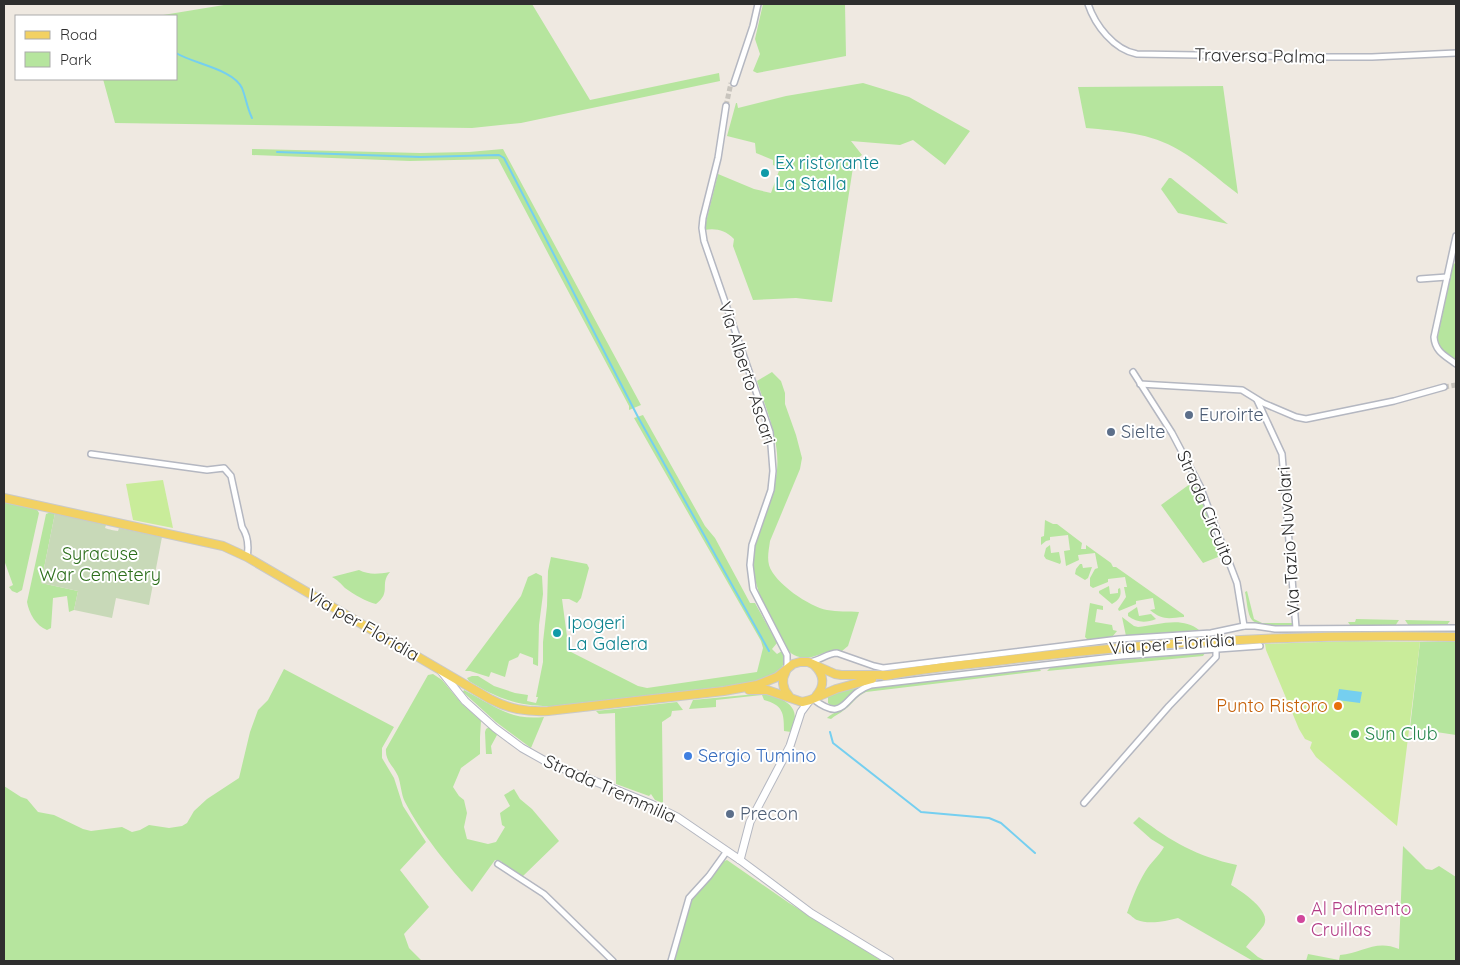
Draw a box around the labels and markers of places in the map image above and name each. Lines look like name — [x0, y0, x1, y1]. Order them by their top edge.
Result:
place label: Ex ristorante La Stalla — [775, 151, 879, 195]
marker: Ex ristorante La Stalla — [759, 167, 771, 179]
place label: Euroirte — [1199, 403, 1264, 426]
marker: Euroirte — [1183, 409, 1195, 421]
place label: Sielte — [1121, 420, 1165, 443]
marker: Sielte — [1105, 426, 1117, 438]
place label: Ipogeri La Galera — [567, 611, 648, 655]
marker: Ipogeri La Galera — [551, 627, 563, 639]
place label: Punto Ristoro — [1216, 694, 1328, 717]
marker: Punto Ristoro — [1332, 700, 1344, 712]
place label: Sun Club — [1365, 722, 1438, 745]
marker: Sun Club — [1349, 728, 1361, 740]
place label: Sergio Tumino — [698, 744, 816, 767]
marker: Sergio Tumino — [682, 750, 694, 762]
place label: Precon — [740, 802, 798, 825]
marker: Precon — [724, 808, 736, 820]
place label: Al Palmento Cruillas — [1311, 897, 1411, 941]
marker: Al Palmento Cruillas — [1295, 913, 1307, 925]

